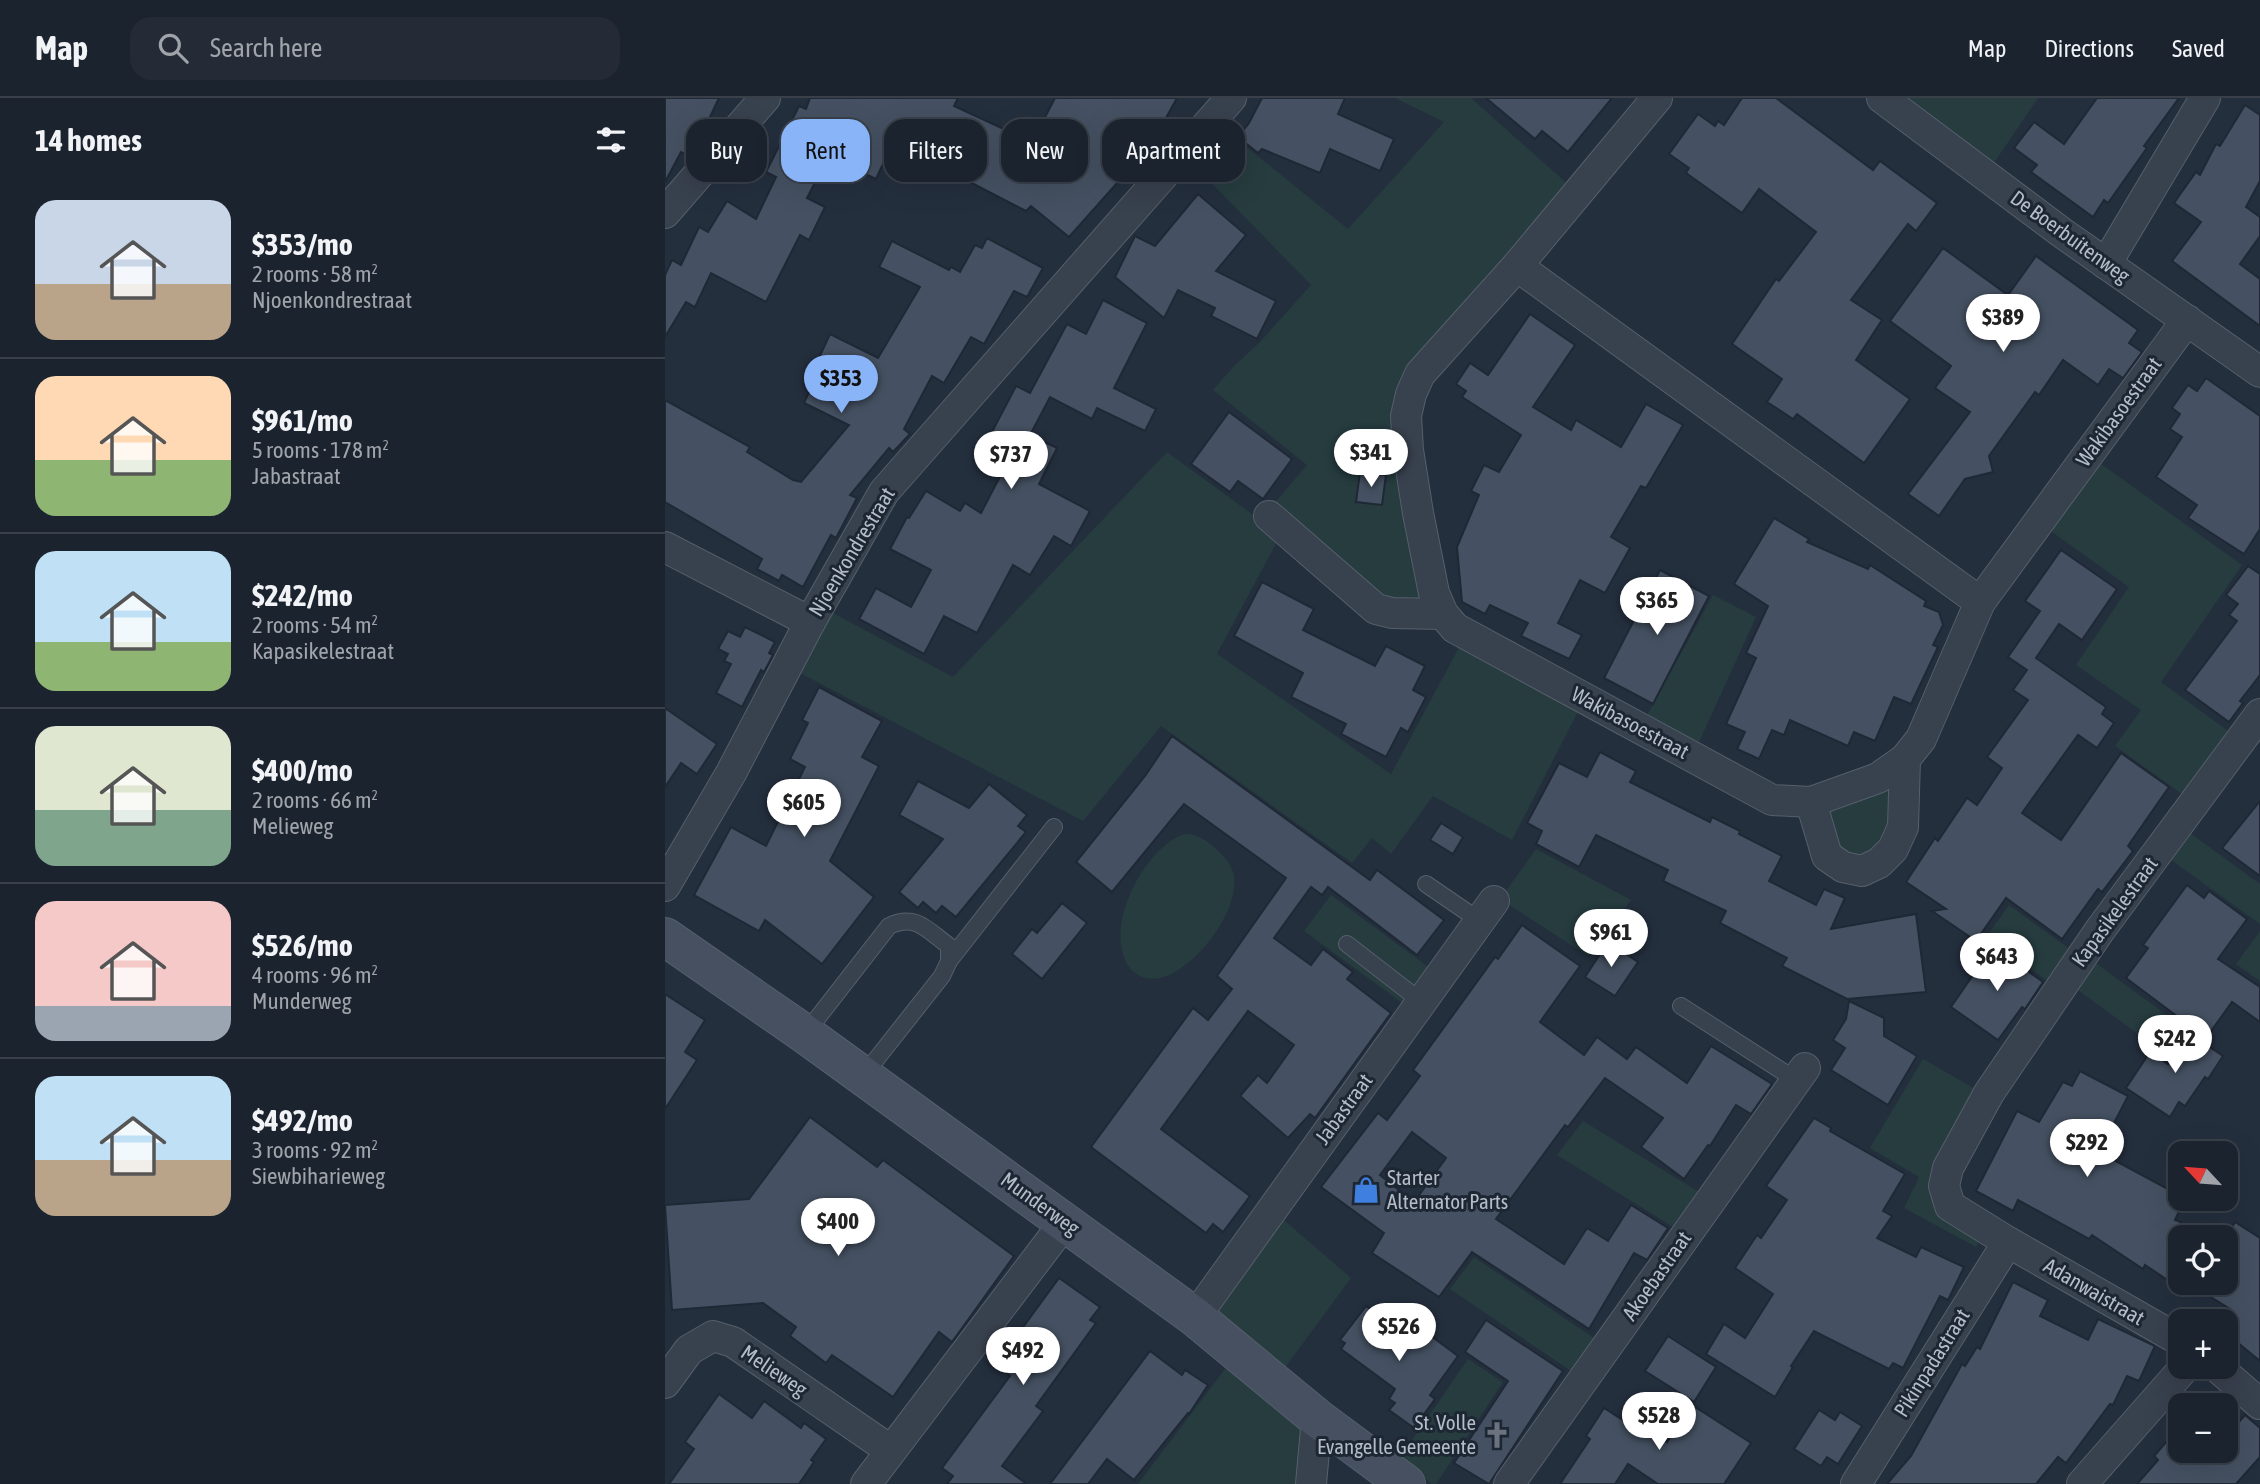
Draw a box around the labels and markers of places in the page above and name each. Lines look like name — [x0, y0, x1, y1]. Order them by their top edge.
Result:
pin: $389 — [1962, 294, 2044, 354]
pin: $353 — [800, 356, 882, 415]
pin: $341 — [1330, 430, 1412, 489]
pin: $737 — [970, 432, 1052, 491]
pin: $365 — [1616, 578, 1698, 637]
pin: $605 — [763, 780, 845, 839]
pin: $961 — [1570, 910, 1652, 969]
pin: $643 — [1956, 934, 2038, 993]
pin: $242 — [2134, 1016, 2216, 1075]
pin: $292 — [2046, 1119, 2128, 1179]
place label: Starter Alternator Parts — [1387, 1165, 1508, 1213]
shop icon: Starter Alternator Parts — [1351, 1175, 1381, 1205]
pin: $400 — [797, 1198, 879, 1258]
pin: $526 — [1358, 1304, 1440, 1363]
pin: $492 — [982, 1328, 1064, 1387]
pin: $528 — [1618, 1392, 1700, 1452]
place label: St. Volle Evangelle Gemeente — [1317, 1410, 1476, 1458]
church icon: St. Volle Evangelle Gemeente — [1482, 1420, 1512, 1450]

